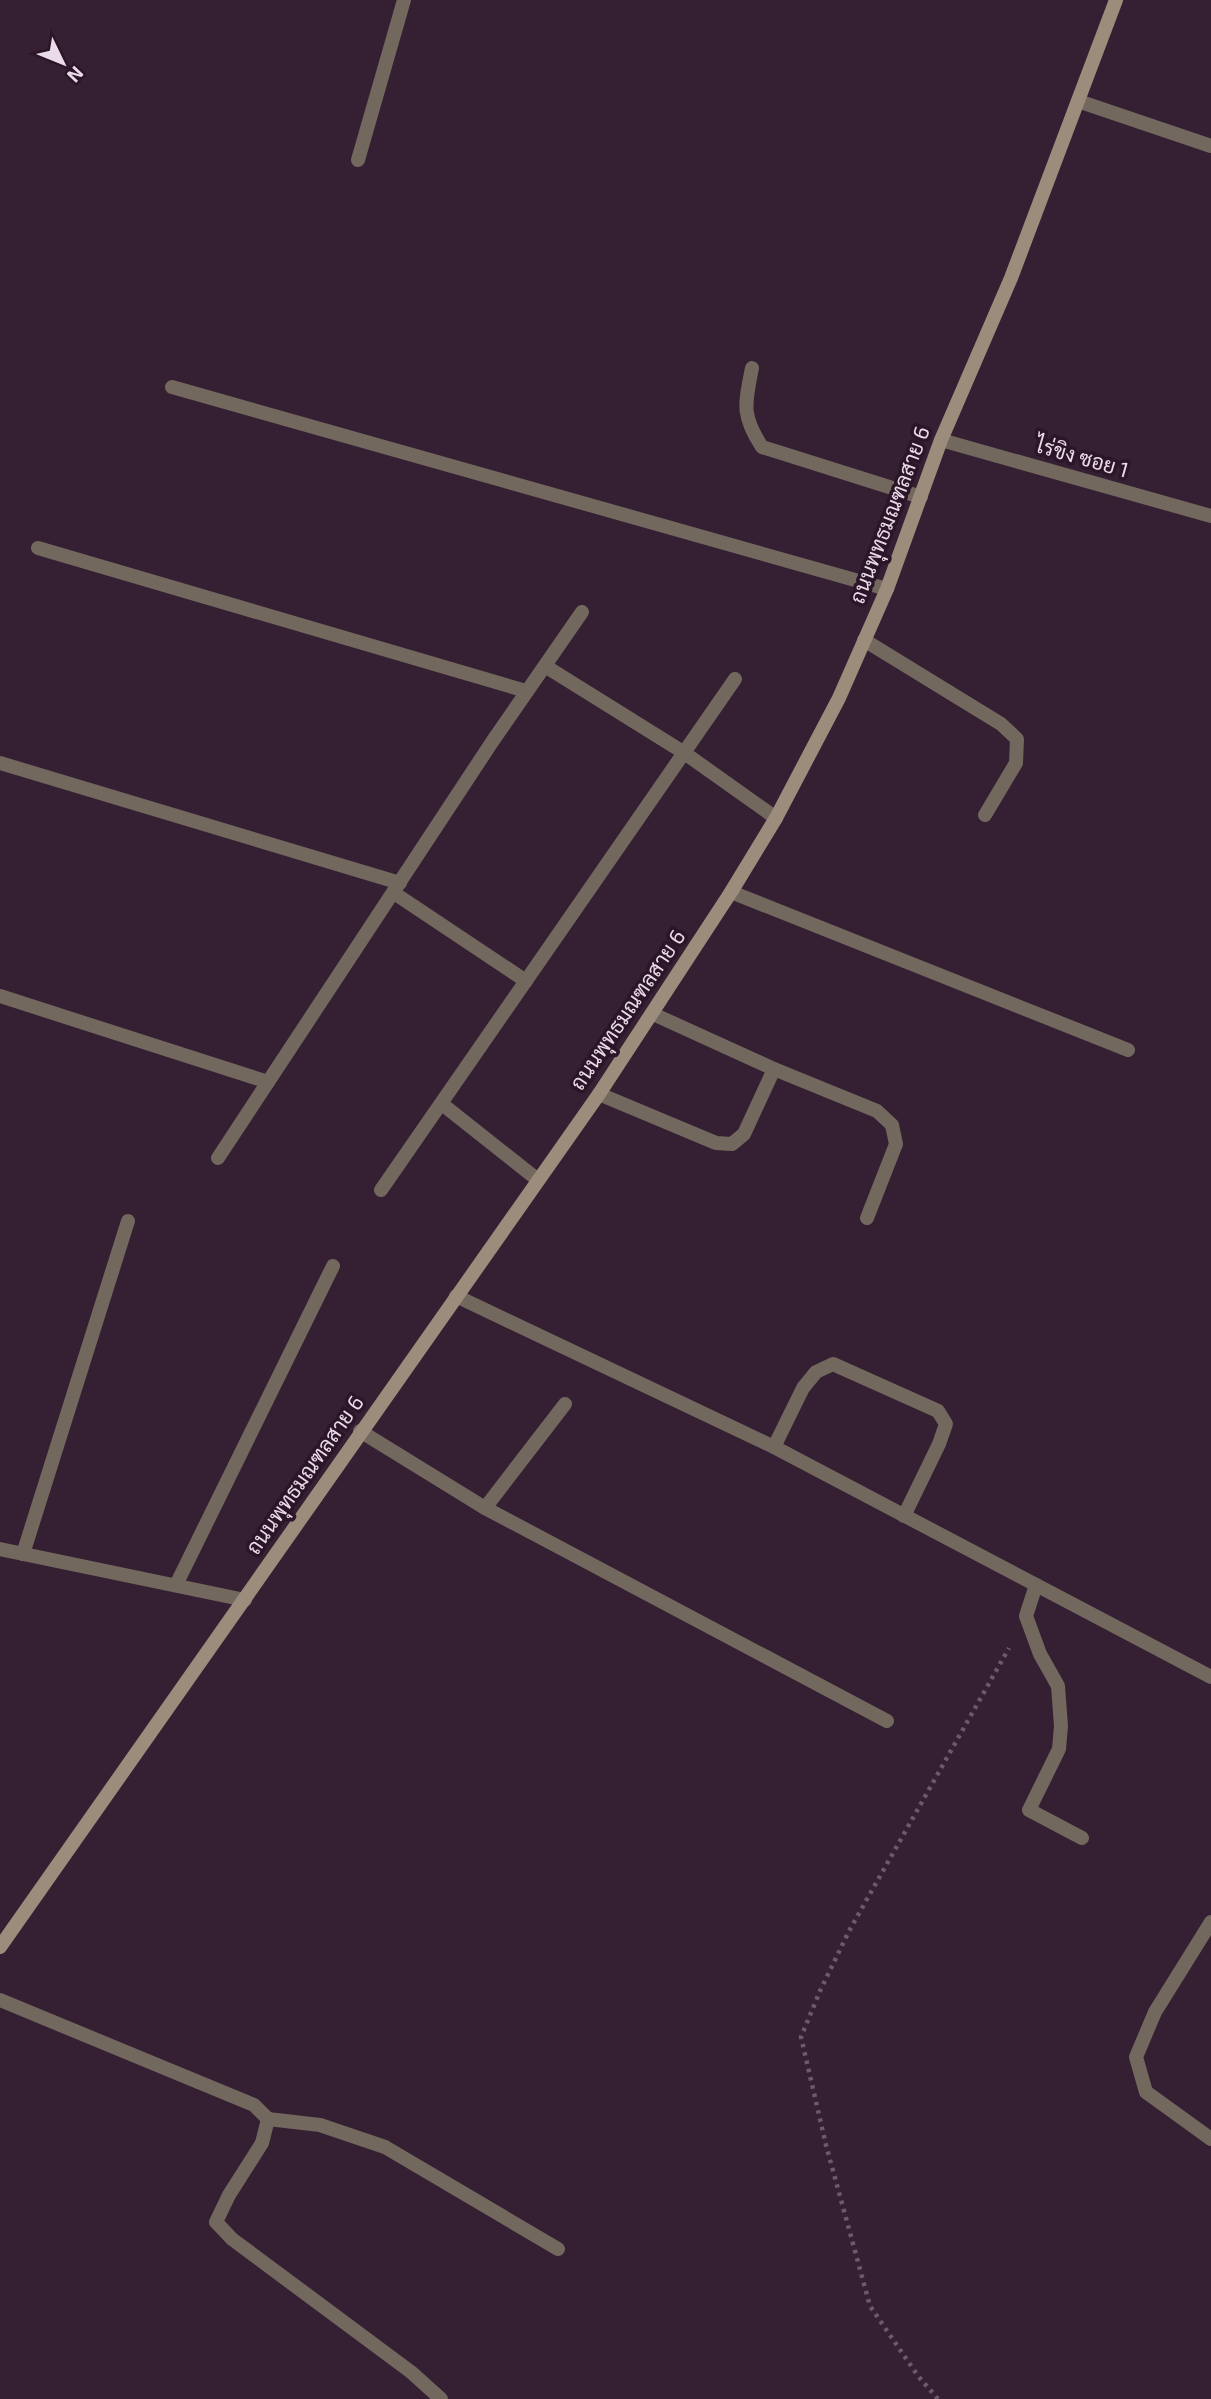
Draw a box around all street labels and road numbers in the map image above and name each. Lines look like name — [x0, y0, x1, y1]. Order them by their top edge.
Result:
street label: ถนนพุทธมณฑลสาย 6 — [843, 422, 937, 608]
street label: ไร่ขิง ซอย 1 — [1031, 431, 1132, 482]
street label: ถนนพุทธมณฑลสาย 6 — [564, 924, 692, 1096]
street label: ถนนพุทธมณฑลสาย 6 — [240, 1390, 370, 1560]

